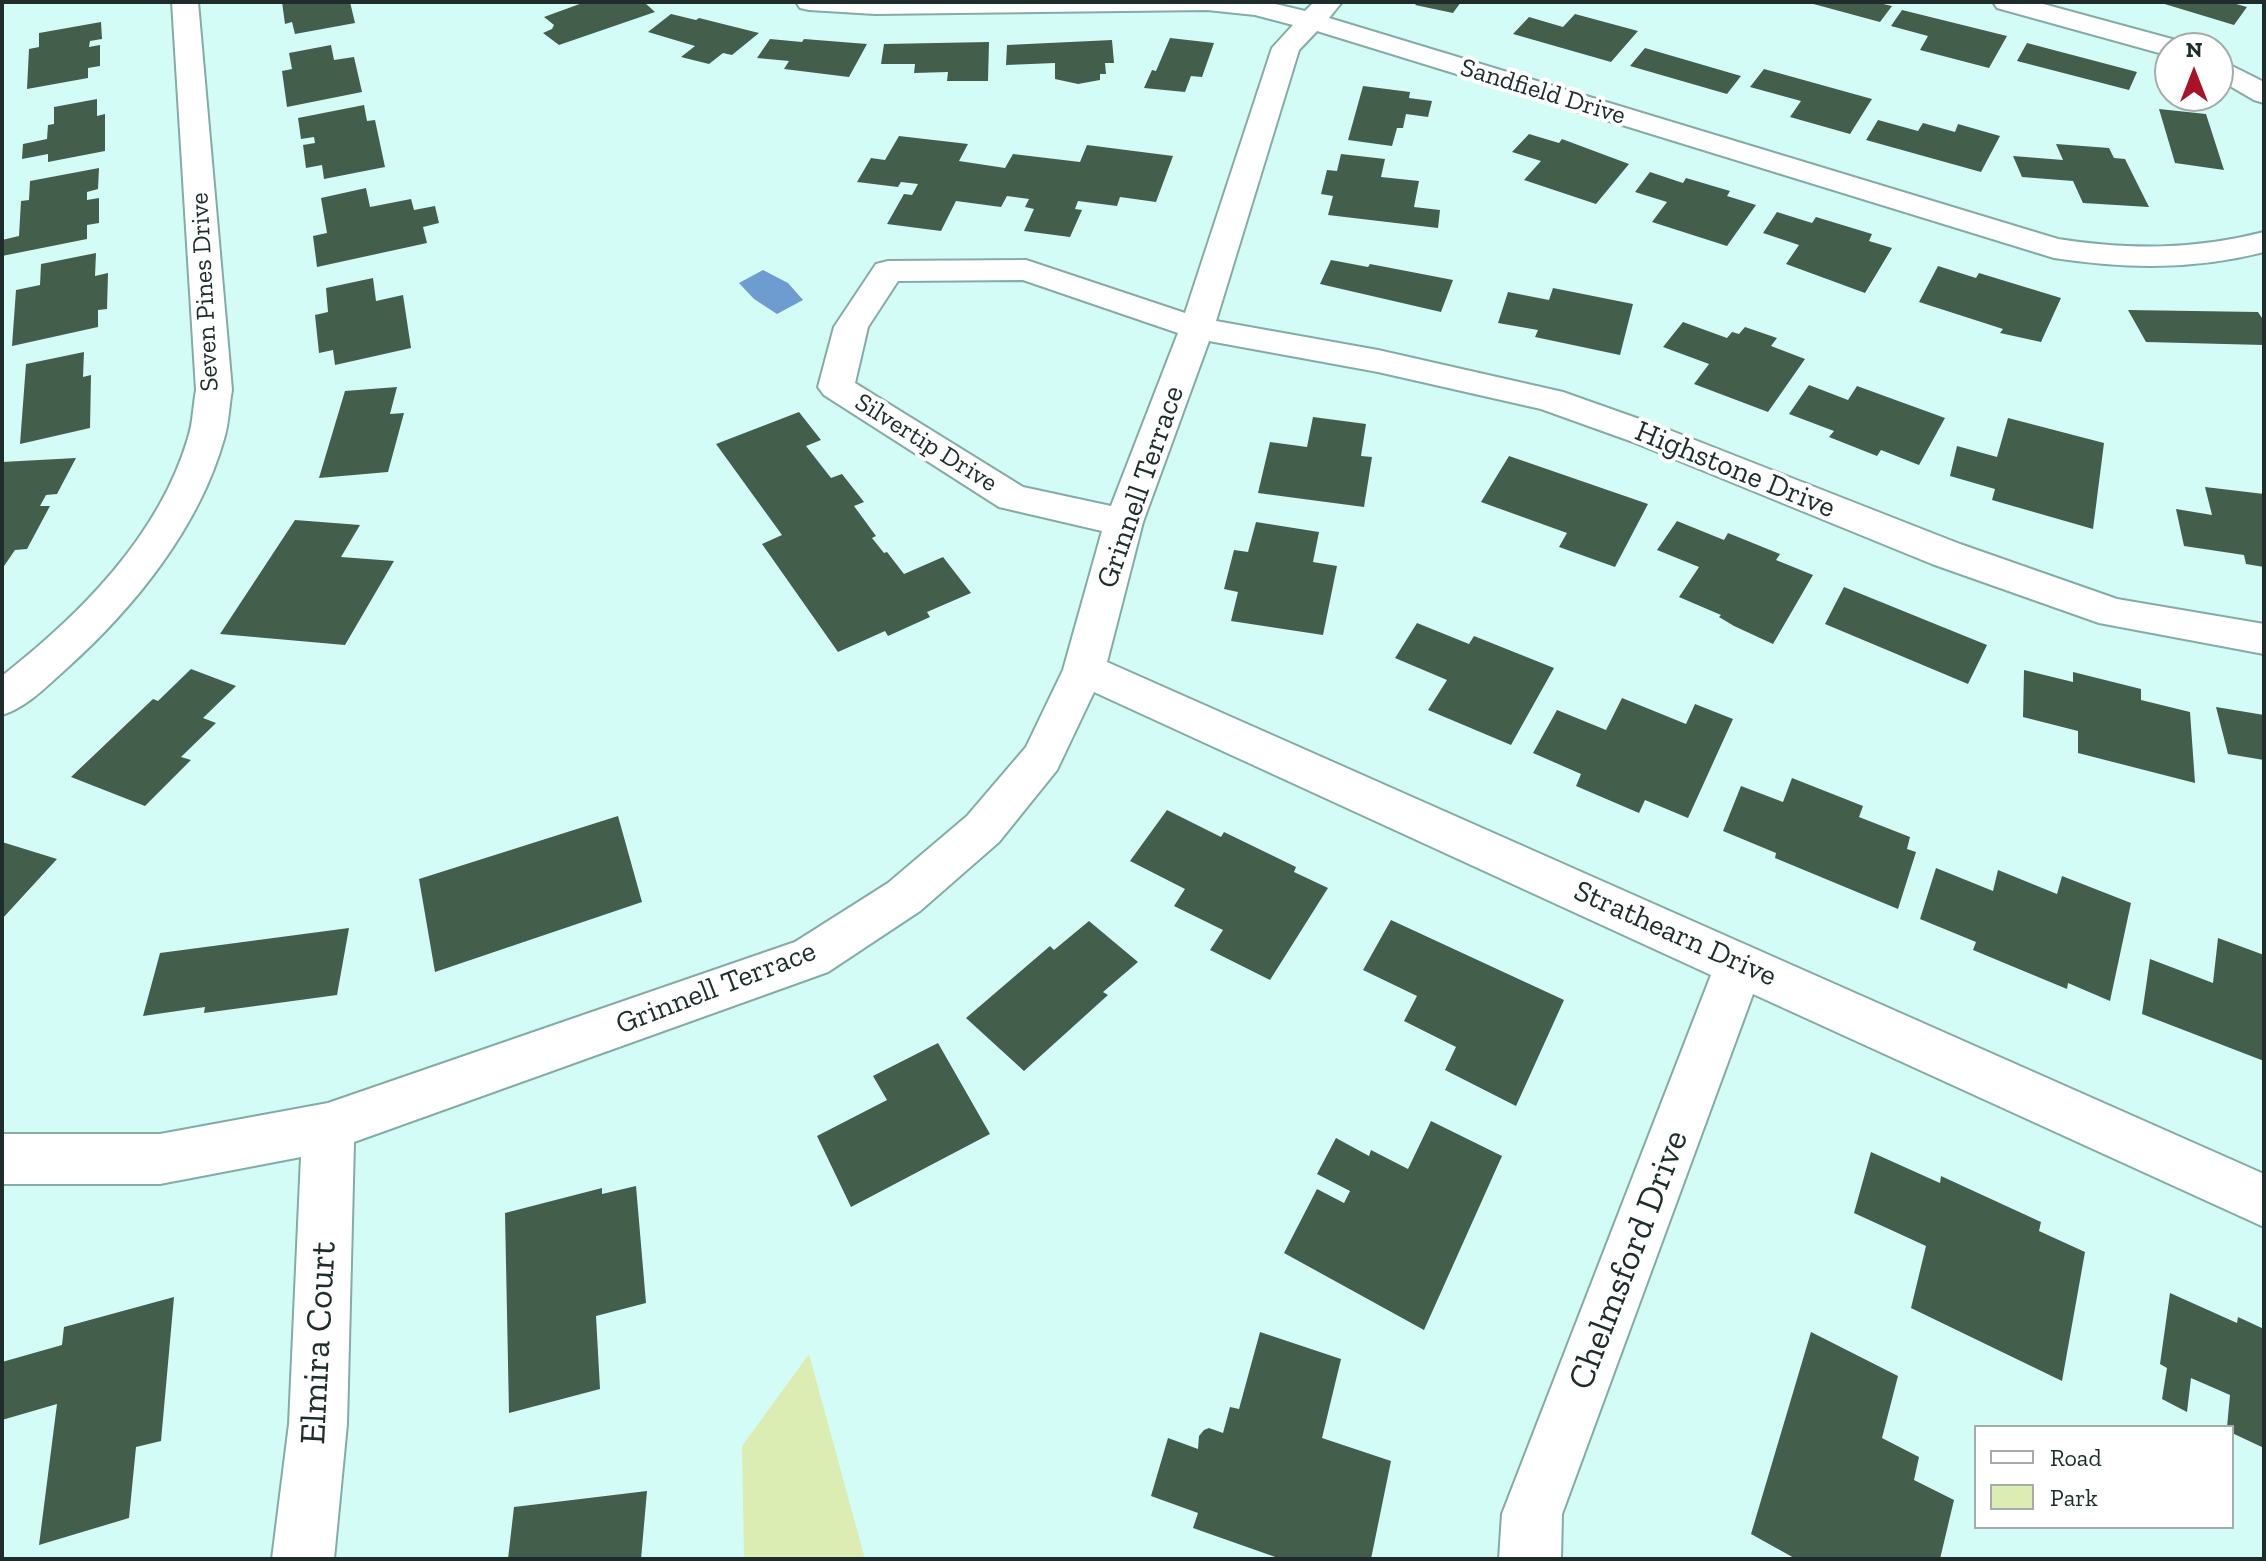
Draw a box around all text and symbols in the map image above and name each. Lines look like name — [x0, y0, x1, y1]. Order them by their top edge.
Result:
north arrow — [2154, 32, 2234, 112]
text: N — [2186, 36, 2202, 63]
street label: Sandfield Drive — [1457, 52, 1629, 132]
street label: Seven Pines Drive — [184, 192, 226, 392]
street label: Grinnell Terrace — [1090, 381, 1192, 593]
street label: Silvertip Drive — [849, 387, 1003, 499]
street label: Highstone Drive — [1630, 413, 1840, 527]
street label: Strathearn Drive — [1568, 873, 1782, 995]
street label: Grinnell Terrace — [611, 933, 821, 1043]
street label: Chelmsford Drive — [1560, 1124, 1698, 1396]
street label: Elmira Court — [292, 1241, 346, 1445]
legend — [1974, 1425, 2234, 1529]
text: Road — [2050, 1443, 2102, 1472]
text: Park — [2050, 1483, 2098, 1512]

